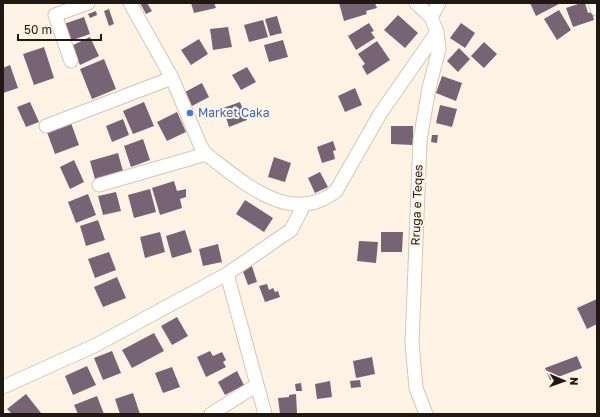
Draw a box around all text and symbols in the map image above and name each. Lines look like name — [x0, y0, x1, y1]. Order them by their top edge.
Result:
scale bar — [18, 16, 101, 42]
text: 50 m — [24, 22, 52, 37]
place label: Market Caka — [198, 105, 269, 120]
marker: Market Caka — [185, 108, 195, 118]
street label: Rruga e Teqes — [408, 164, 425, 246]
north arrow — [544, 361, 584, 401]
text: N — [568, 377, 581, 386]

